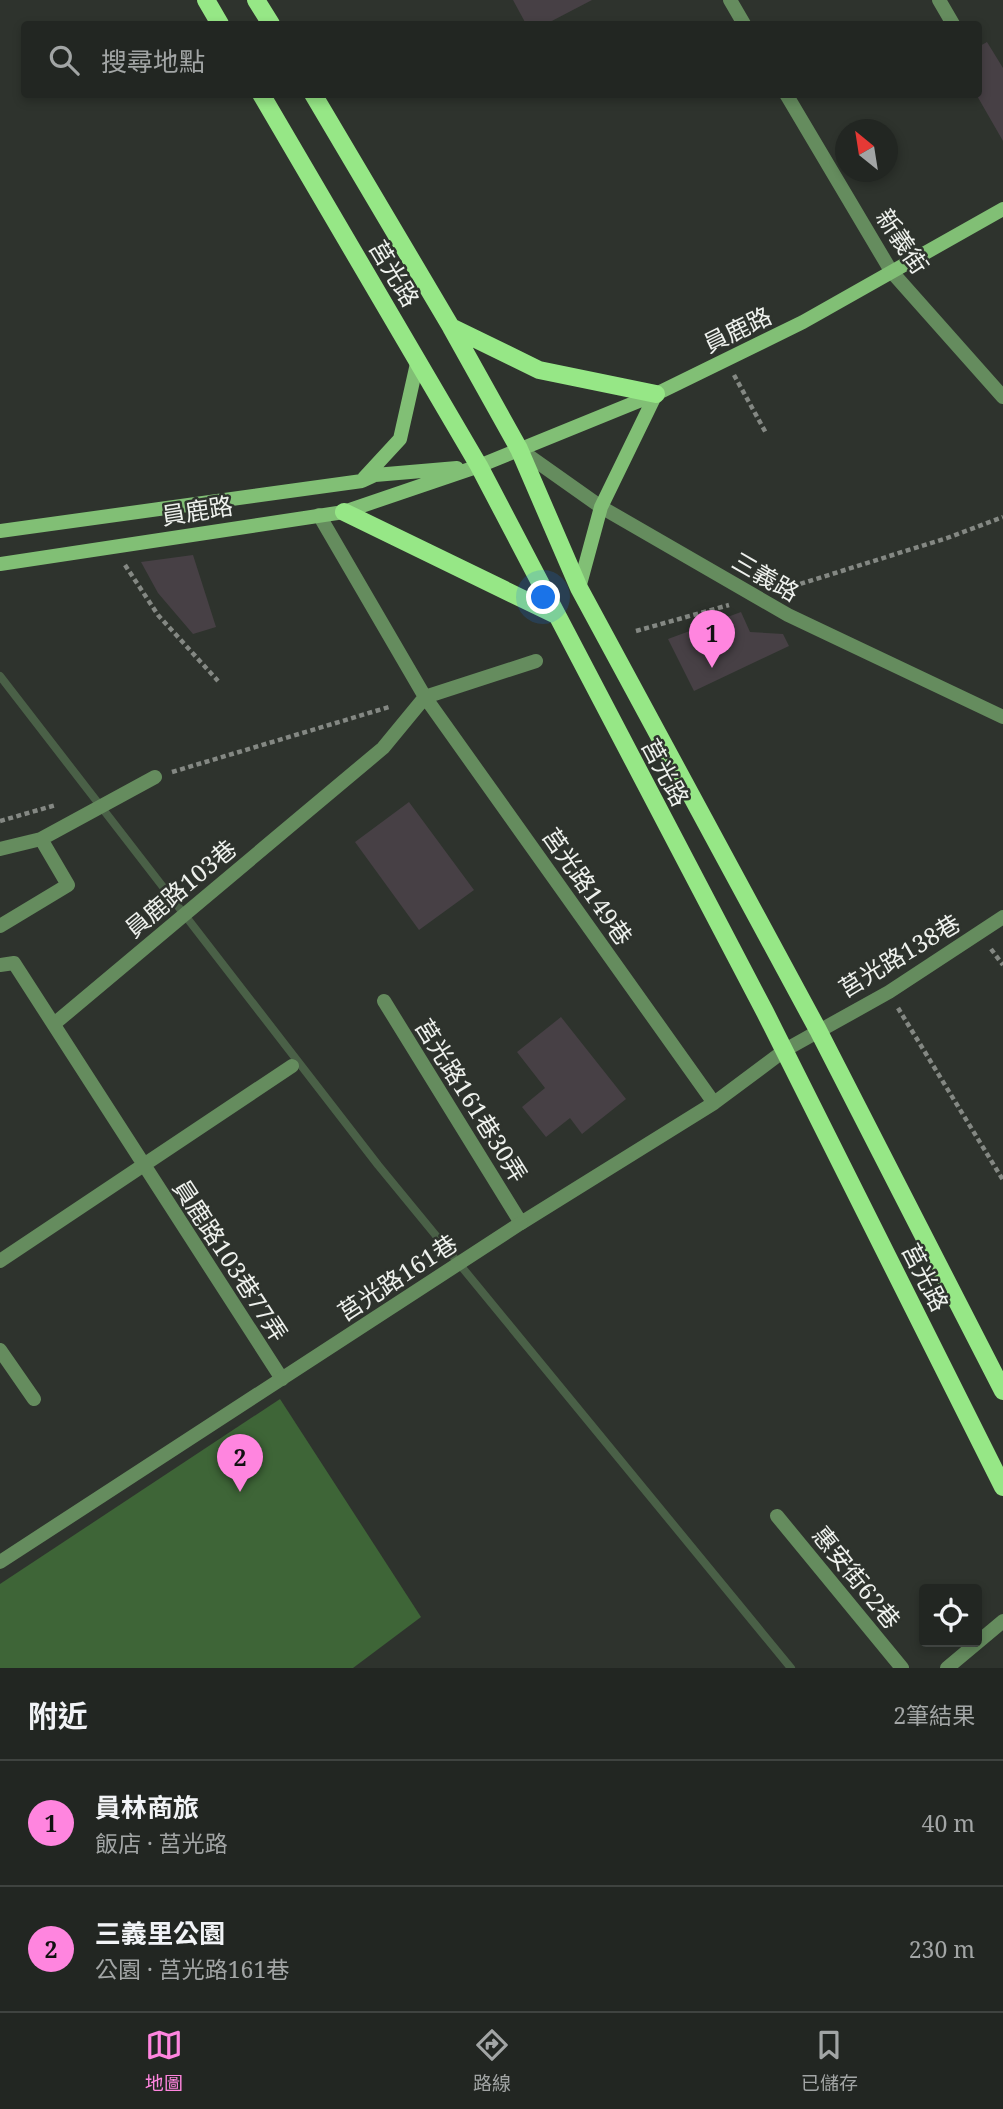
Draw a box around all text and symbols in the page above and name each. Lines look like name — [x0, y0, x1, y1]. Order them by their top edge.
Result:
search box — [21, 21, 982, 98]
icon: search — [45, 41, 83, 79]
text: 搜尋地點 — [101, 43, 205, 79]
north arrow — [835, 119, 898, 182]
street label: 新義街 — [869, 202, 937, 280]
street label: 莒光路 — [362, 234, 428, 312]
street label: 員鹿路 — [697, 298, 777, 360]
street label: 員鹿路 — [159, 488, 235, 532]
street label: 三義路 — [727, 544, 805, 608]
your location — [526, 580, 560, 614]
pin: 1 — [689, 610, 735, 668]
street label: 莒光路 — [635, 732, 697, 812]
street label: 莒光路149巷 — [535, 821, 641, 951]
street label: 員鹿路103巷 — [117, 832, 243, 944]
street label: 莒光路138巷 — [832, 906, 966, 1004]
street label: 莒光路161巷30弄 — [408, 1012, 536, 1188]
street label: 員鹿路103巷77弄 — [166, 1173, 296, 1347]
street label: 莒光路161巷 — [331, 1226, 463, 1328]
street label: 莒光路 — [895, 1237, 957, 1317]
pin: 2 — [217, 1434, 263, 1492]
street label: 惠安街62巷 — [806, 1519, 908, 1635]
map controls — [919, 1584, 982, 1647]
button: locate — [919, 1584, 982, 1647]
text: 附近 — [28, 1695, 88, 1736]
text: 2筆結果 — [893, 1699, 975, 1731]
text: 員林商旅 — [95, 1789, 199, 1825]
text: 1 — [45, 1807, 58, 1839]
text: 40 m — [922, 1807, 975, 1839]
text: 飯店 · 莒光路 — [95, 1827, 228, 1859]
text: 三義里公園 — [95, 1915, 225, 1951]
text: 2 — [45, 1933, 58, 1965]
text: 230 m — [909, 1933, 975, 1965]
text: 公園 · 莒光路161巷 — [95, 1953, 289, 1985]
tab: 地圖 — [145, 2026, 183, 2096]
tab: 路線 — [473, 2026, 511, 2096]
tab: 已儲存 — [801, 2026, 858, 2096]

